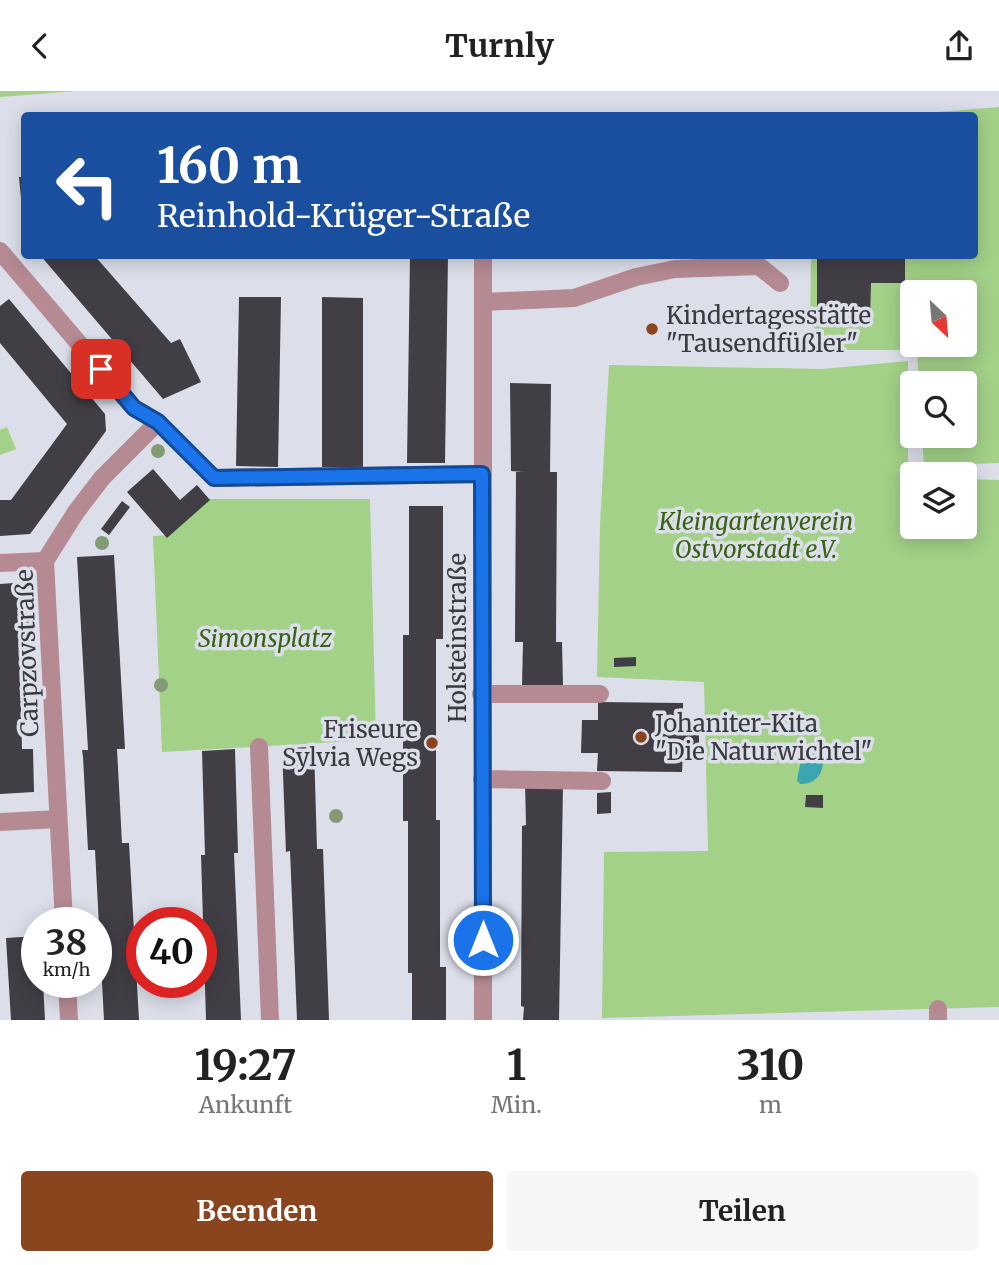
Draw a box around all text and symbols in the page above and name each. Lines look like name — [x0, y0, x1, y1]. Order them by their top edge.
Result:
text: Turnly — [445, 26, 554, 66]
icon: back — [21, 27, 59, 65]
icon: share — [940, 27, 978, 65]
text: 160 m — [157, 135, 301, 196]
icon: left — [42, 140, 133, 231]
text: Reinhold-Krüger-Straße — [157, 196, 530, 236]
north arrow — [900, 280, 976, 357]
map controls — [900, 280, 977, 539]
place label: Kindertagesstätte "Tausendfüßler" — [666, 300, 871, 359]
marker: Kindertagesstätte "Tausendfüßler" — [644, 321, 660, 337]
pin — [71, 339, 131, 399]
icon: arrive — [82, 350, 120, 388]
button: search — [900, 371, 977, 448]
button: layers — [900, 462, 977, 539]
park label: Kleingartenverein Ostvorstadt e.V. — [658, 506, 853, 565]
street label: Holsteinstraße — [442, 553, 473, 723]
street label: Carpzovstraße — [9, 569, 45, 737]
park label: Simonsplatz — [198, 623, 333, 654]
place label: Johaniter-Kita "Die Naturwichtel" — [654, 708, 872, 767]
place label: Friseure Sylvia Wegs — [282, 714, 418, 773]
marker: Johaniter-Kita "Die Naturwichtel" — [633, 729, 649, 745]
marker: Friseure Sylvia Wegs — [424, 735, 440, 751]
position arrow — [446, 903, 520, 977]
speed limit sign: 40 — [126, 907, 217, 998]
text: 38 — [46, 921, 87, 965]
text: km/h — [43, 958, 90, 981]
text: 19:27 — [195, 1039, 296, 1091]
text: 1 — [507, 1039, 526, 1091]
text: 310 — [736, 1039, 804, 1091]
text: Ankunft — [199, 1090, 292, 1119]
text: Min. — [491, 1090, 542, 1119]
text: m — [759, 1090, 782, 1119]
button: Beenden — [21, 1171, 493, 1251]
button: Teilen — [507, 1171, 978, 1251]

